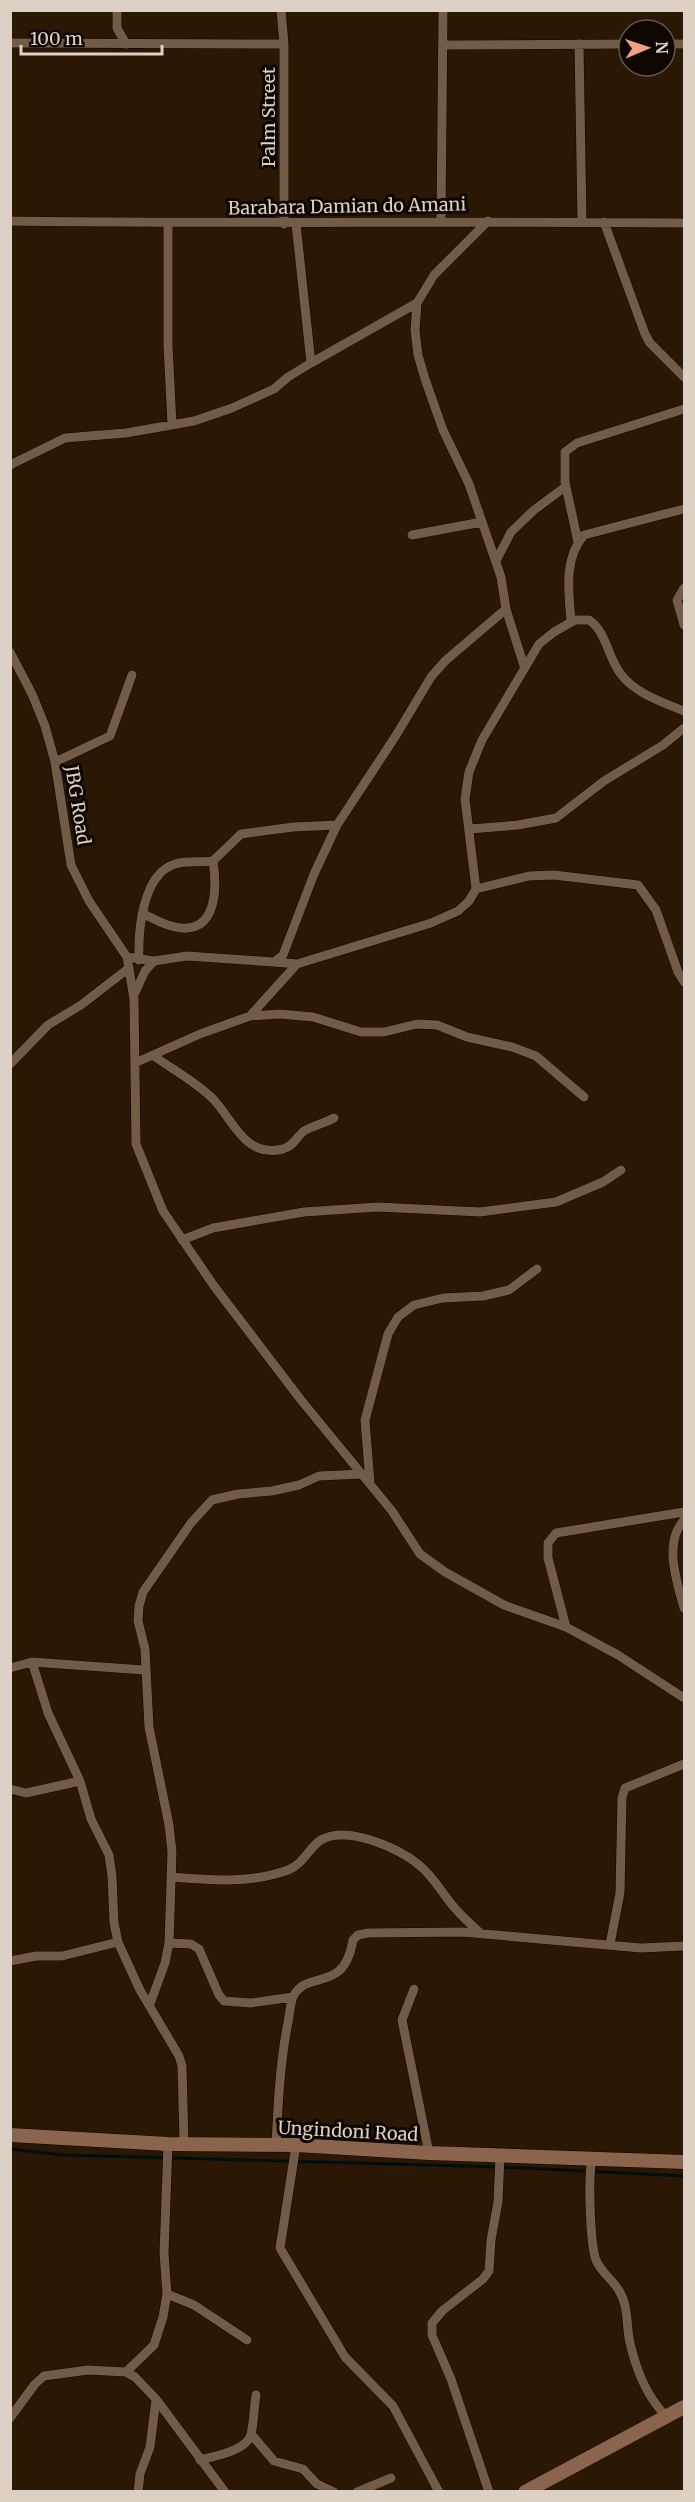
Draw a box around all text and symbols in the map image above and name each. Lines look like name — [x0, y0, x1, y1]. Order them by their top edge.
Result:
scale bar — [21, 18, 162, 56]
north arrow — [617, 18, 677, 78]
text: 100 m — [30, 27, 83, 50]
text: N — [652, 41, 672, 55]
street label: Palm Street — [257, 67, 280, 167]
street label: Barabara Damian do Amani — [228, 192, 467, 220]
street label: JBG Road — [60, 763, 96, 847]
street label: Ungindoni Road — [277, 2116, 419, 2146]

